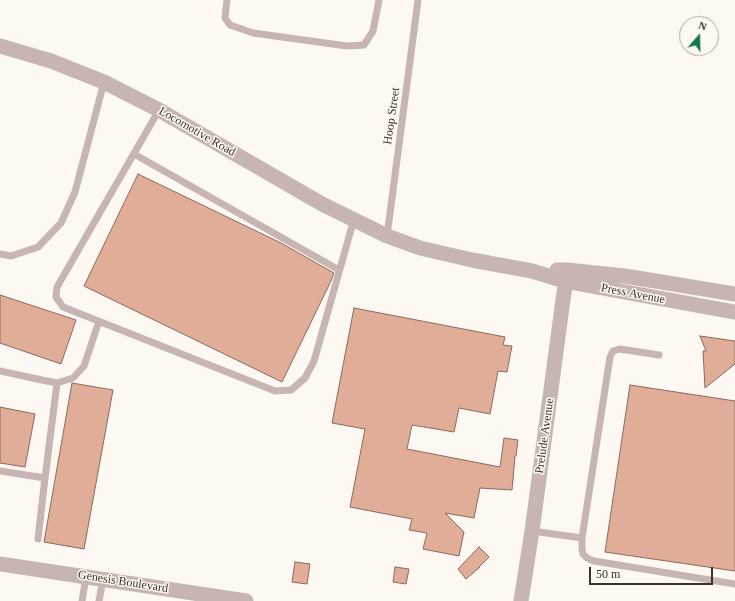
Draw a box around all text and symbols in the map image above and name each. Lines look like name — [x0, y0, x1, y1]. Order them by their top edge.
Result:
north arrow — [679, 16, 719, 56]
text: N — [697, 19, 709, 33]
street label: Hoop Street — [381, 86, 403, 146]
street label: Locomotive Road — [156, 104, 238, 160]
street label: Press Avenue — [600, 281, 666, 307]
street label: Prelude Avenue — [533, 397, 557, 475]
scale bar — [591, 559, 715, 585]
text: 50 m — [596, 567, 620, 581]
street label: Genesis Boulevard — [77, 568, 169, 596]

